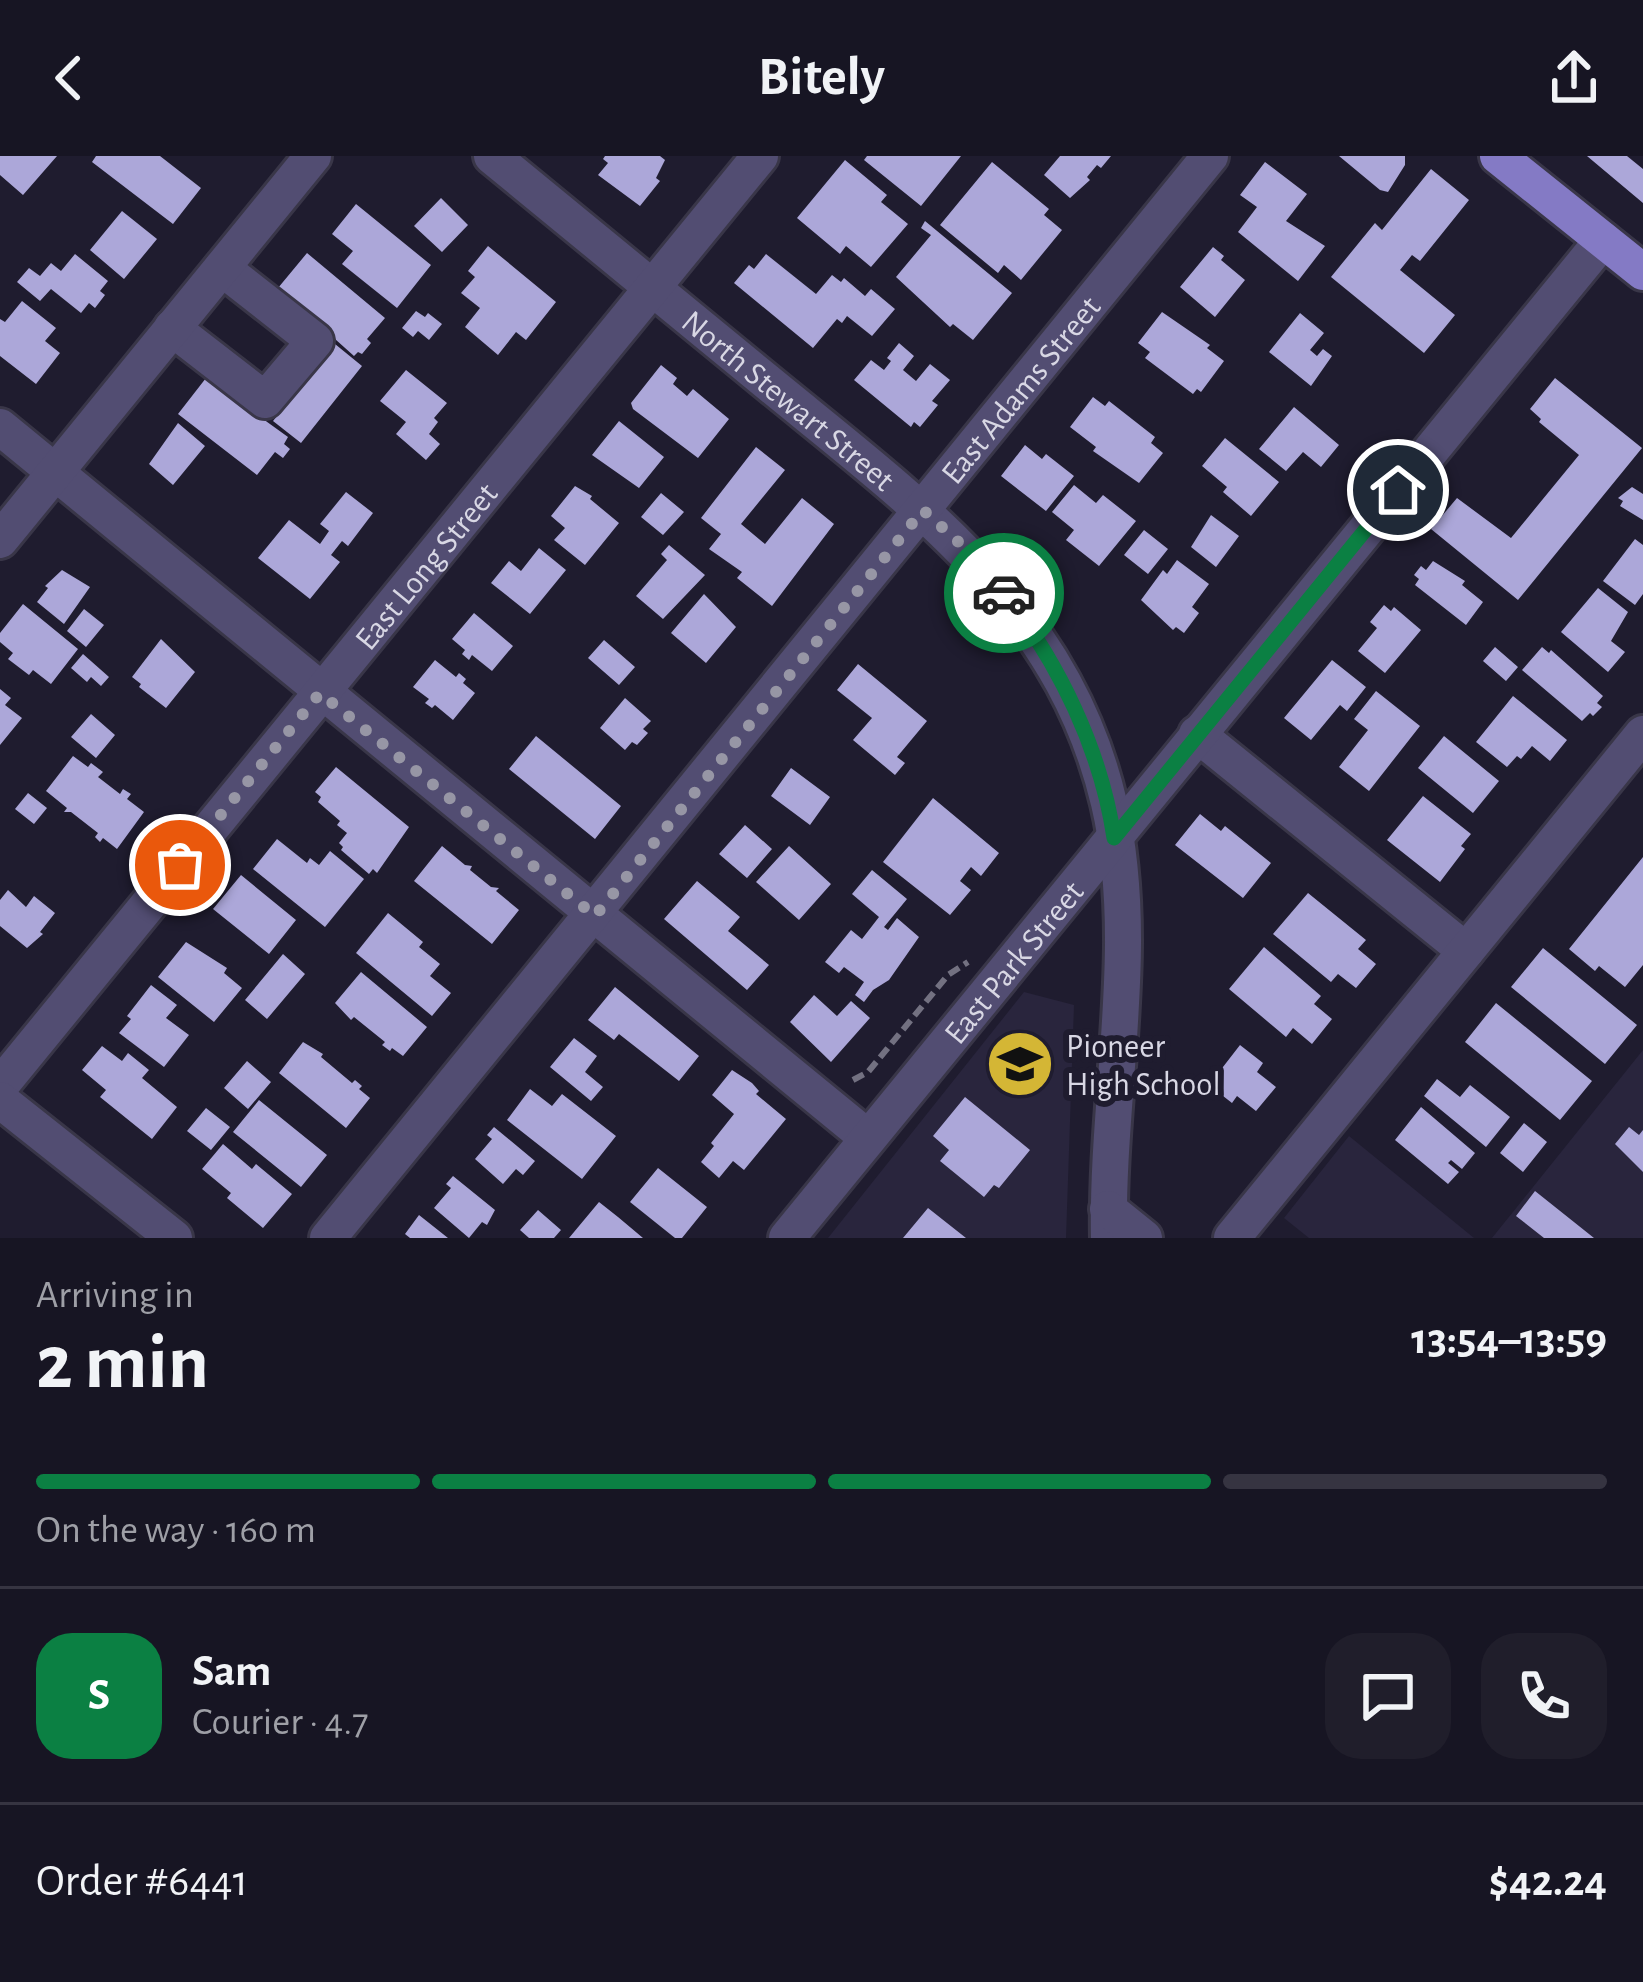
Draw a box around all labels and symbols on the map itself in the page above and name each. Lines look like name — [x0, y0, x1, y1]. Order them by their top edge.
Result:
street label: East Adams Street — [936, 291, 1108, 491]
street label: North Stewart Street — [675, 305, 900, 498]
pin — [1347, 439, 1449, 541]
street label: East Long Street — [350, 477, 505, 657]
courier — [944, 533, 1064, 653]
pin — [129, 814, 231, 916]
street label: East Park Street — [939, 875, 1091, 1051]
school or university icon: Pioneer High School — [985, 1029, 1055, 1099]
place label: Pioneer High School — [1066, 1031, 1221, 1102]

